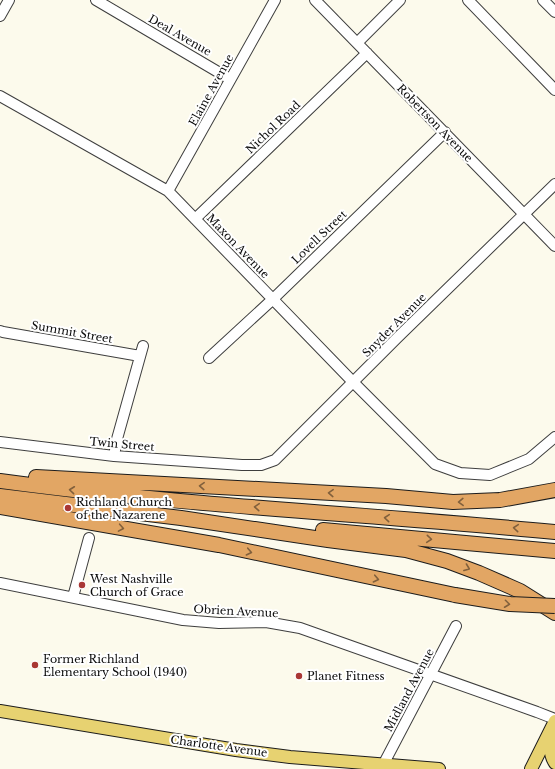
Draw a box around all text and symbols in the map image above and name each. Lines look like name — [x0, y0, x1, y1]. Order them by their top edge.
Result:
street label: Deal Avenue — [146, 11, 214, 59]
street label: Elaine Avenue — [186, 52, 236, 128]
street label: Robertson Avenue — [394, 81, 476, 165]
street label: Nichol Road — [243, 97, 304, 156]
street label: Lovell Street — [289, 207, 350, 267]
street label: Maxon Avenue — [204, 211, 272, 281]
street label: Snyder Avenue — [359, 290, 429, 360]
street label: Summit Street — [30, 318, 115, 346]
street label: Twin Street — [89, 434, 156, 454]
one-way arrow — [199, 482, 205, 491]
one-way arrow — [69, 485, 75, 494]
one-way arrow — [328, 489, 334, 498]
place label: Richland Church of the Nazarene — [76, 495, 172, 522]
one-way arrow — [458, 497, 464, 506]
one-way arrow — [254, 502, 260, 511]
marker: Richland Church of the Nazarene — [63, 503, 73, 513]
one-way arrow — [384, 513, 390, 522]
one-way arrow — [118, 524, 124, 532]
one-way arrow — [513, 524, 519, 533]
one-way arrow — [426, 535, 432, 544]
one-way arrow — [246, 547, 252, 555]
one-way arrow — [464, 564, 471, 572]
place label: West Nashville Church of Grace — [89, 572, 184, 599]
one-way arrow — [373, 574, 379, 582]
marker: West Nashville Church of Grace — [77, 580, 87, 590]
one-way arrow — [504, 599, 510, 608]
street label: Obrien Avenue — [193, 602, 279, 620]
street label: Midland Avenue — [381, 646, 437, 734]
place label: Former Richland Elementary School (1940) — [43, 652, 187, 679]
marker: Former Richland Elementary School (1940) — [30, 660, 40, 670]
place label: Planet Fitness — [307, 669, 385, 683]
marker: Planet Fitness — [294, 671, 304, 681]
street label: Charlotte Avenue — [170, 732, 268, 760]

